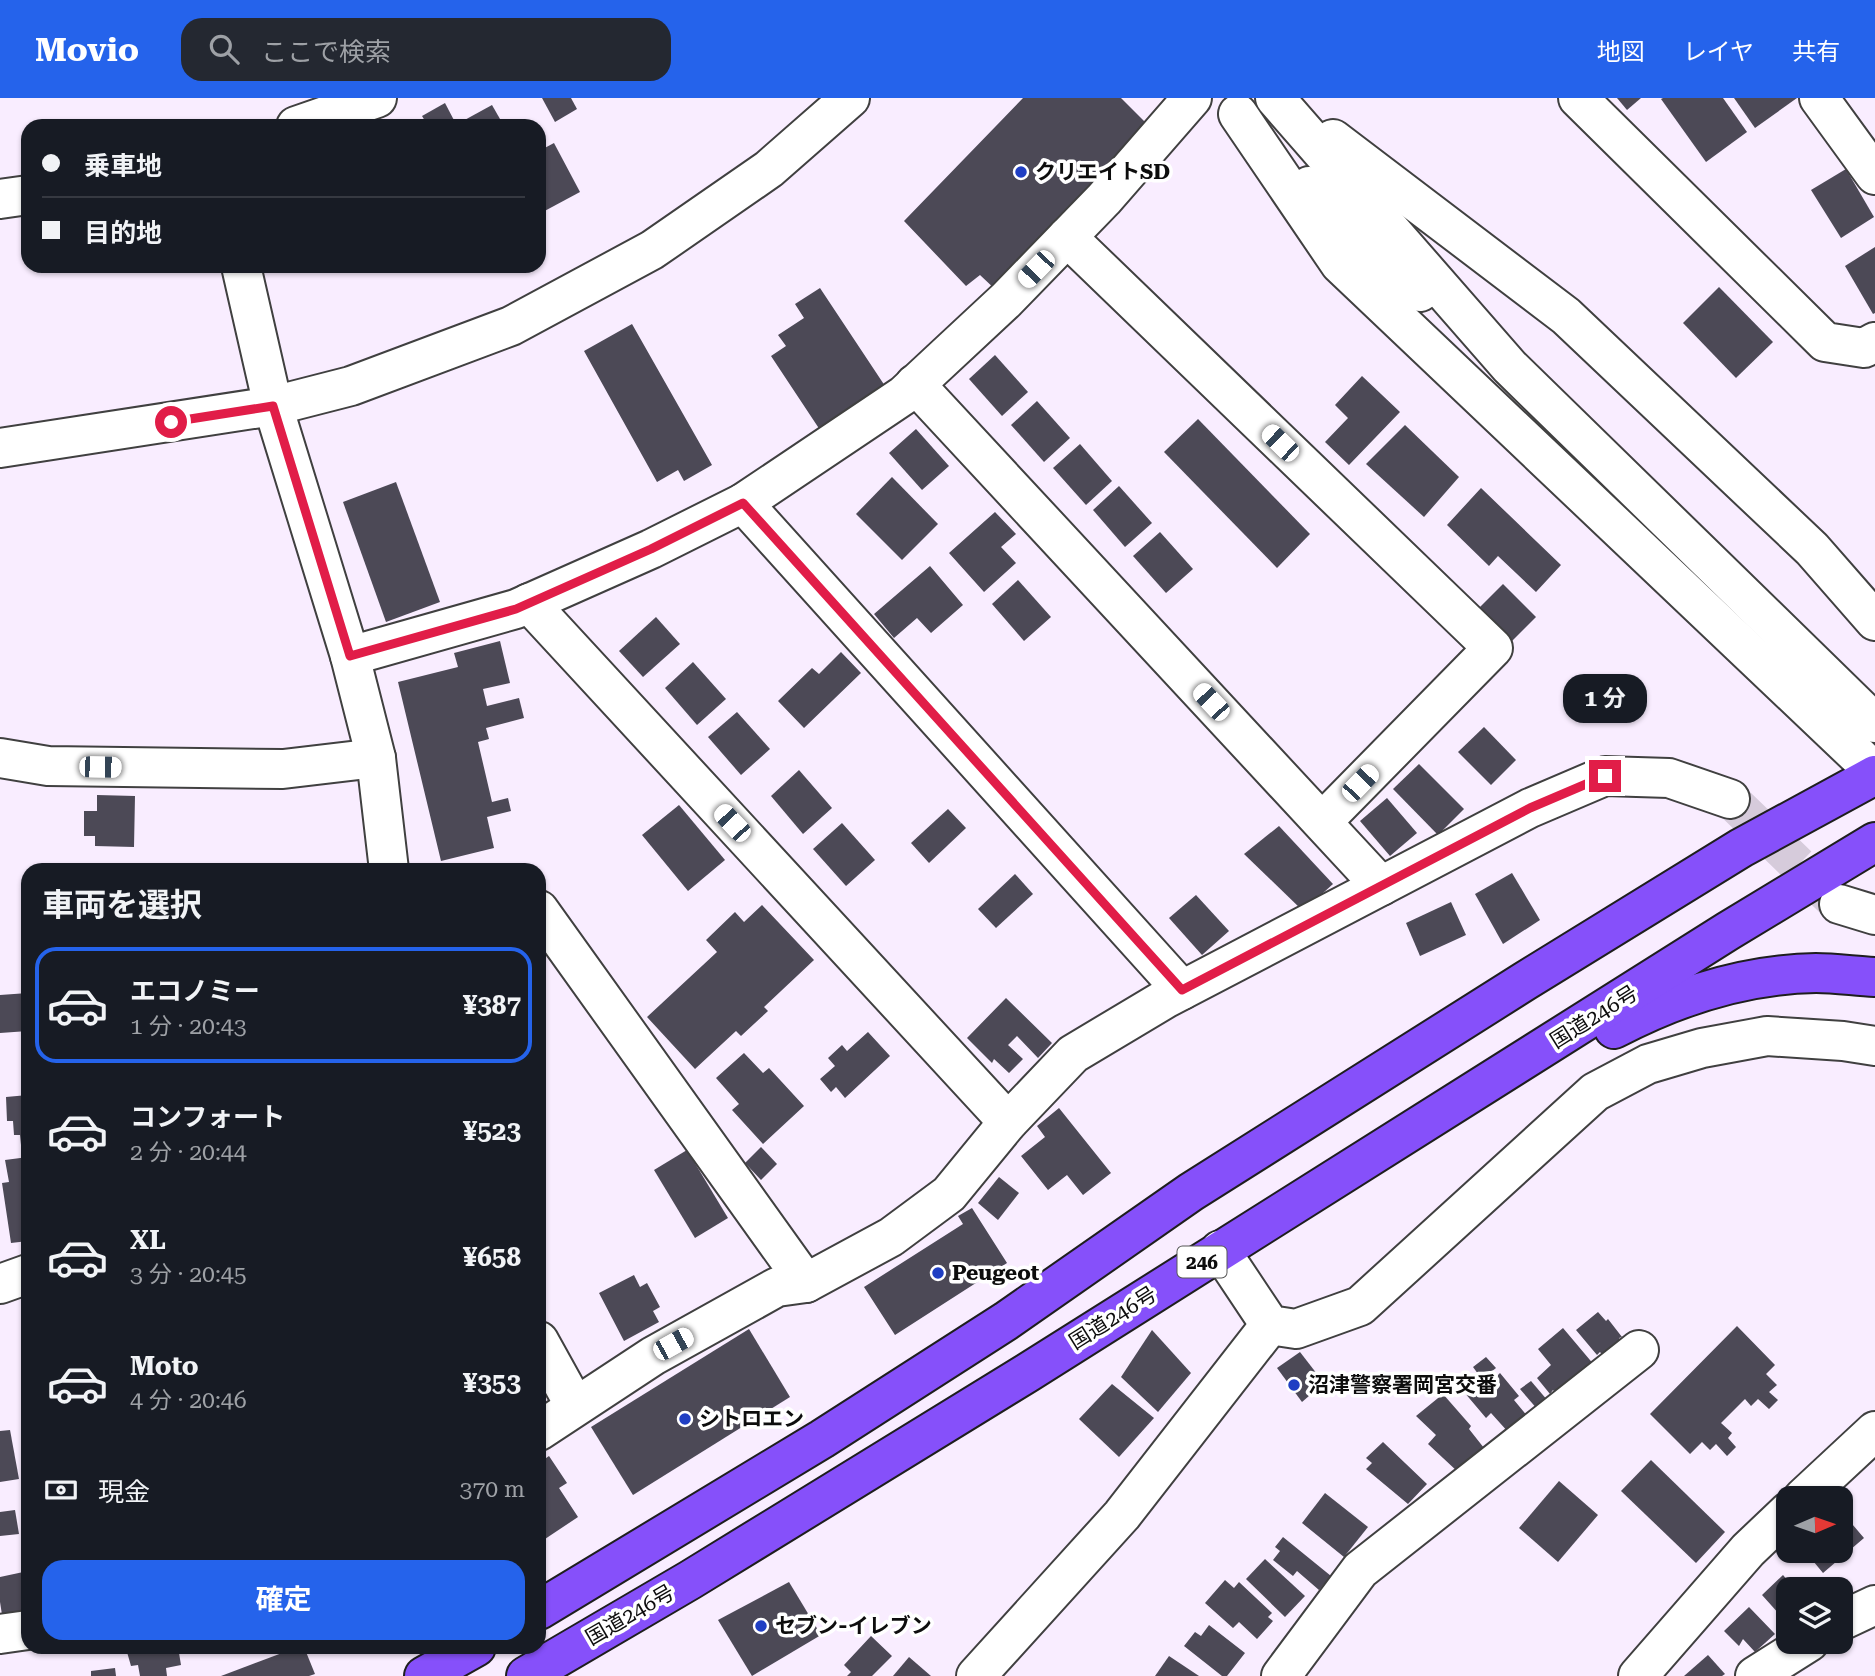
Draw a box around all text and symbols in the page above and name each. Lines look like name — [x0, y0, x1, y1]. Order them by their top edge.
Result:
search box — [181, 18, 671, 81]
text: Movio — [35, 30, 139, 69]
icon: search — [205, 30, 243, 68]
text: ここで検索 — [261, 37, 391, 67]
text: 地図 — [1597, 38, 1645, 66]
text: レイヤ — [1683, 38, 1754, 66]
text: 共有 — [1792, 38, 1840, 66]
text: 乗車地 — [84, 151, 162, 181]
place label: クリエイトSD — [1035, 160, 1170, 184]
marker: クリエイトSD — [1013, 164, 1029, 180]
text: 目的地 — [84, 218, 162, 248]
car — [1014, 247, 1059, 291]
route start — [155, 406, 187, 438]
car — [1258, 421, 1303, 465]
callout: 1 分 — [1563, 674, 1647, 724]
car — [1189, 679, 1234, 725]
text: 1 分 — [1584, 685, 1626, 712]
car — [79, 756, 122, 778]
route end — [1589, 760, 1621, 792]
car — [1338, 761, 1383, 805]
car — [710, 800, 755, 846]
text: 車両を選択 — [42, 886, 202, 924]
icon: car — [46, 974, 109, 1037]
text: エコノミー — [130, 976, 260, 1006]
street label: 国道246号 — [1546, 981, 1642, 1053]
text: ¥387 — [463, 990, 521, 1020]
text: 1 分 · 20:43 — [130, 1013, 247, 1040]
icon: car — [46, 1100, 109, 1163]
text: コンフォート — [130, 1102, 285, 1132]
text: ¥523 — [463, 1116, 521, 1146]
text: 2 分 · 20:44 — [130, 1139, 247, 1166]
text: XL — [130, 1225, 166, 1255]
icon: car — [46, 1226, 109, 1289]
text: ¥658 — [463, 1242, 521, 1272]
road number: 246 — [1178, 1246, 1226, 1278]
text: 3 分 · 20:45 — [130, 1261, 247, 1288]
place label: Peugeot — [952, 1261, 1040, 1285]
marker: Peugeot — [930, 1265, 946, 1281]
street label: 国道246号 — [1065, 1282, 1161, 1354]
car — [650, 1325, 697, 1363]
text: Moto — [130, 1351, 199, 1381]
icon: car — [46, 1352, 109, 1415]
text: ¥353 — [463, 1368, 521, 1398]
place label: 沼津警察署岡宮交番 — [1308, 1373, 1497, 1397]
marker: 沼津警察署岡宮交番 — [1286, 1377, 1302, 1393]
text: 4 分 · 20:46 — [130, 1387, 247, 1414]
place label: シトロエン — [699, 1407, 804, 1431]
marker: シトロエン — [677, 1411, 693, 1427]
icon: cash — [42, 1471, 80, 1509]
text: 370 m — [460, 1476, 525, 1503]
text: 現金 — [98, 1477, 150, 1507]
north arrow — [1776, 1486, 1853, 1563]
map controls — [1776, 1486, 1853, 1654]
button: 確定 — [42, 1560, 525, 1640]
button: layers — [1776, 1577, 1853, 1654]
street label: 国道246号 — [581, 1580, 679, 1650]
place label: セブン-イレブン — [775, 1614, 932, 1638]
marker: セブン-イレブン — [753, 1618, 769, 1634]

